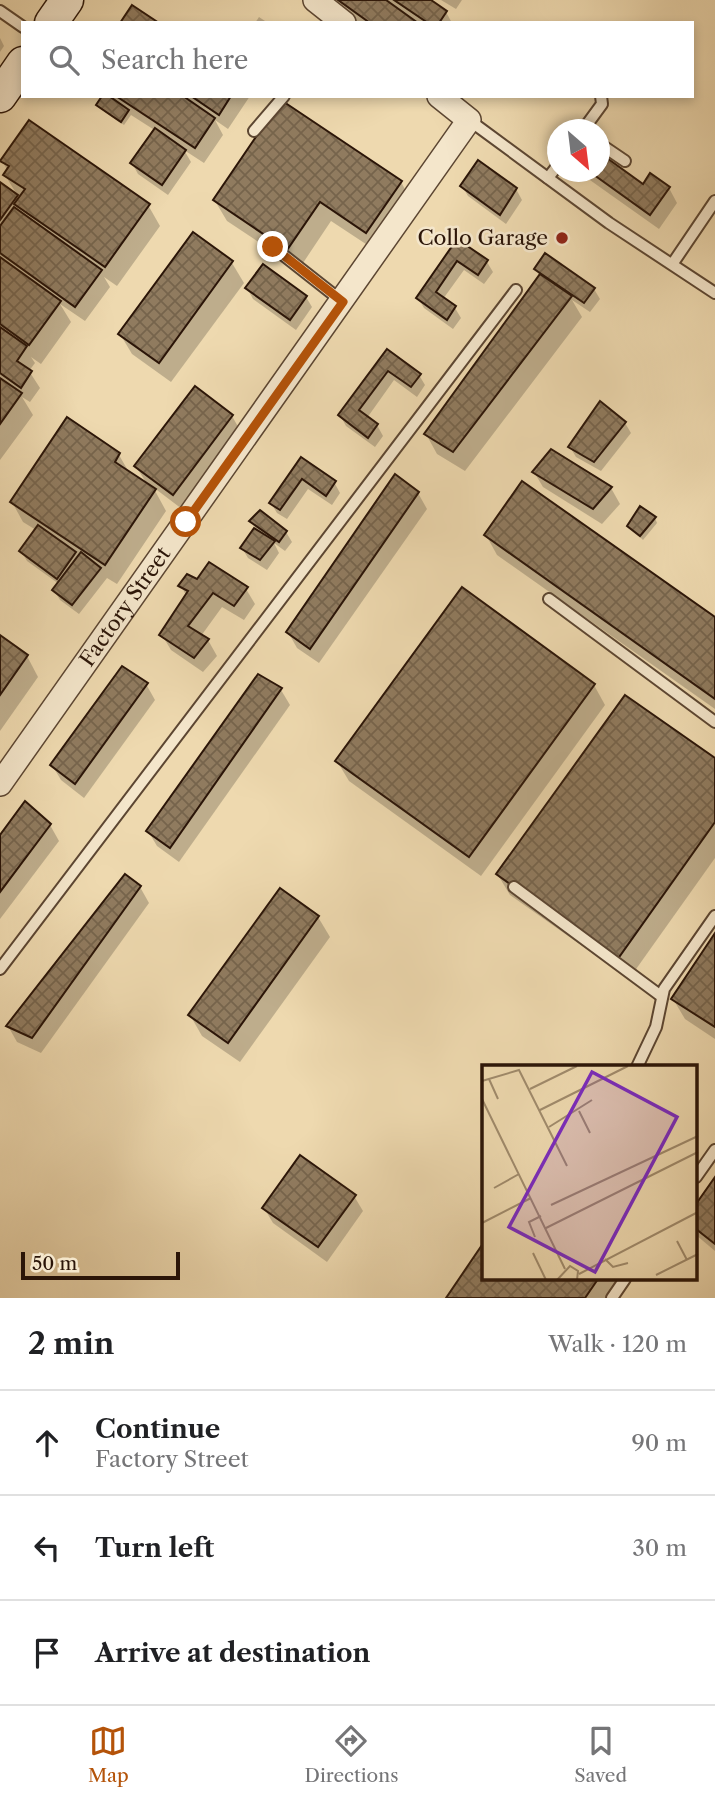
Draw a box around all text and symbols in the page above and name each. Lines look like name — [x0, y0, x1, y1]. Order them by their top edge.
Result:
search box — [21, 21, 694, 98]
icon: search — [45, 41, 83, 79]
text: Search here — [101, 44, 248, 76]
north arrow — [547, 119, 610, 182]
place label: Collo Garage — [417, 225, 548, 250]
marker: Collo Garage — [554, 230, 570, 246]
route end — [257, 231, 288, 262]
route start — [170, 506, 201, 537]
street label: Factory Street — [74, 541, 176, 671]
inset map — [482, 1065, 698, 1280]
scale bar — [21, 1249, 180, 1281]
text: 50 m — [32, 1252, 77, 1275]
text: 2 min — [28, 1325, 114, 1362]
text: Walk · 120 m — [548, 1330, 687, 1358]
text: Continue — [95, 1413, 220, 1445]
icon: ahead — [28, 1424, 66, 1462]
text: 90 m — [631, 1429, 687, 1457]
text: Factory Street — [95, 1445, 249, 1473]
icon: left — [28, 1529, 66, 1567]
text: Turn left — [95, 1532, 214, 1564]
text: 30 m — [632, 1534, 687, 1562]
icon: arrive — [28, 1634, 66, 1672]
text: Arrive at destination — [95, 1637, 370, 1669]
tab: Map — [88, 1722, 129, 1787]
tab: Directions — [305, 1722, 398, 1787]
tab: Saved — [574, 1722, 627, 1787]

